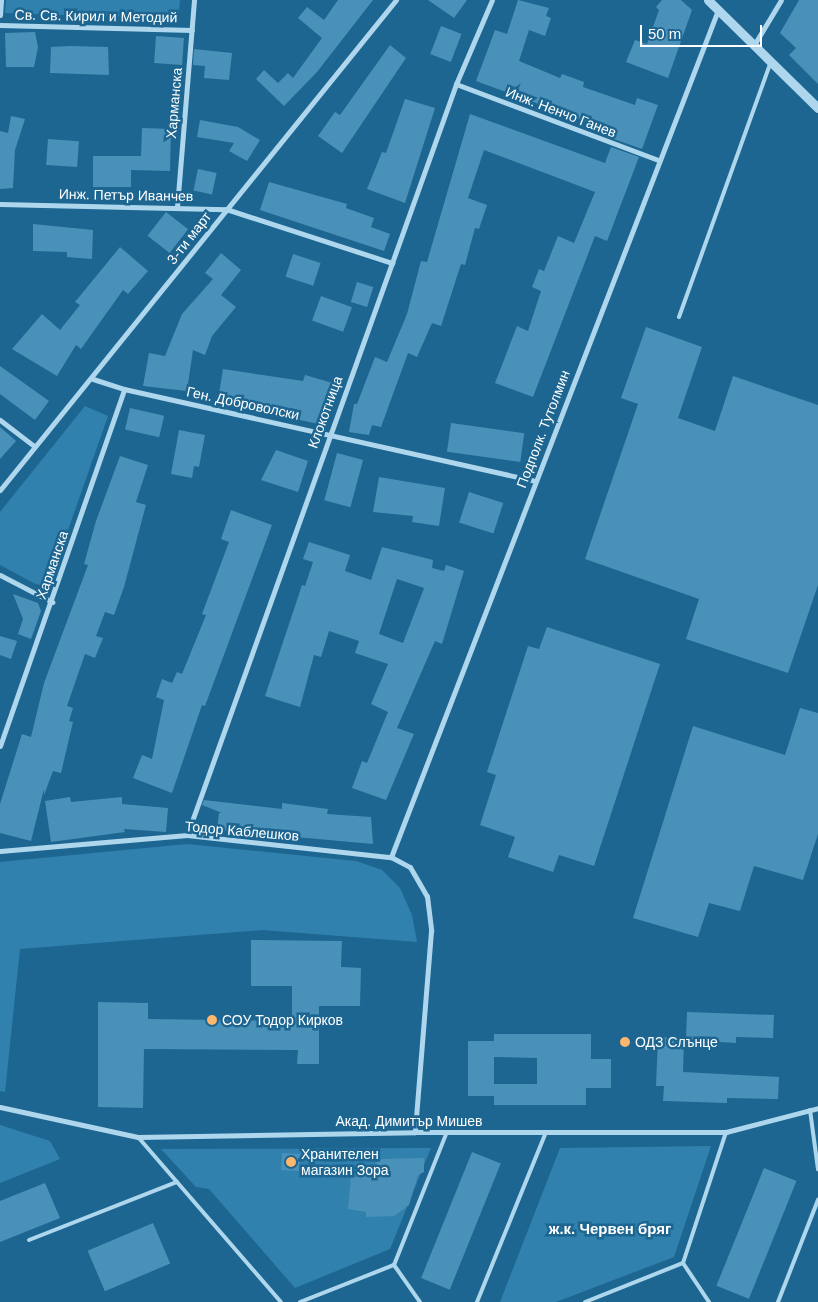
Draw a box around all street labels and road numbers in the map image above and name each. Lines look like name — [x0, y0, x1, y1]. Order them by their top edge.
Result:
street label: Св. Св. Кирил и Методий — [15, 6, 177, 26]
street label: Харманска — [163, 67, 185, 139]
street label: Инж. Ненчо Ганев — [503, 83, 619, 141]
street label: Инж. Петър Иванчев — [59, 185, 193, 205]
street label: 3-ти март — [163, 208, 215, 268]
street label: Подполк. Тутолмин — [513, 368, 573, 490]
street label: Клокотница — [304, 374, 346, 450]
street label: Ген. Доброволски — [185, 383, 301, 423]
street label: Харманска — [32, 529, 72, 601]
street label: Тодор Каблешков — [184, 818, 300, 844]
street label: Акад. Димитър Мишев — [335, 1113, 483, 1129]

